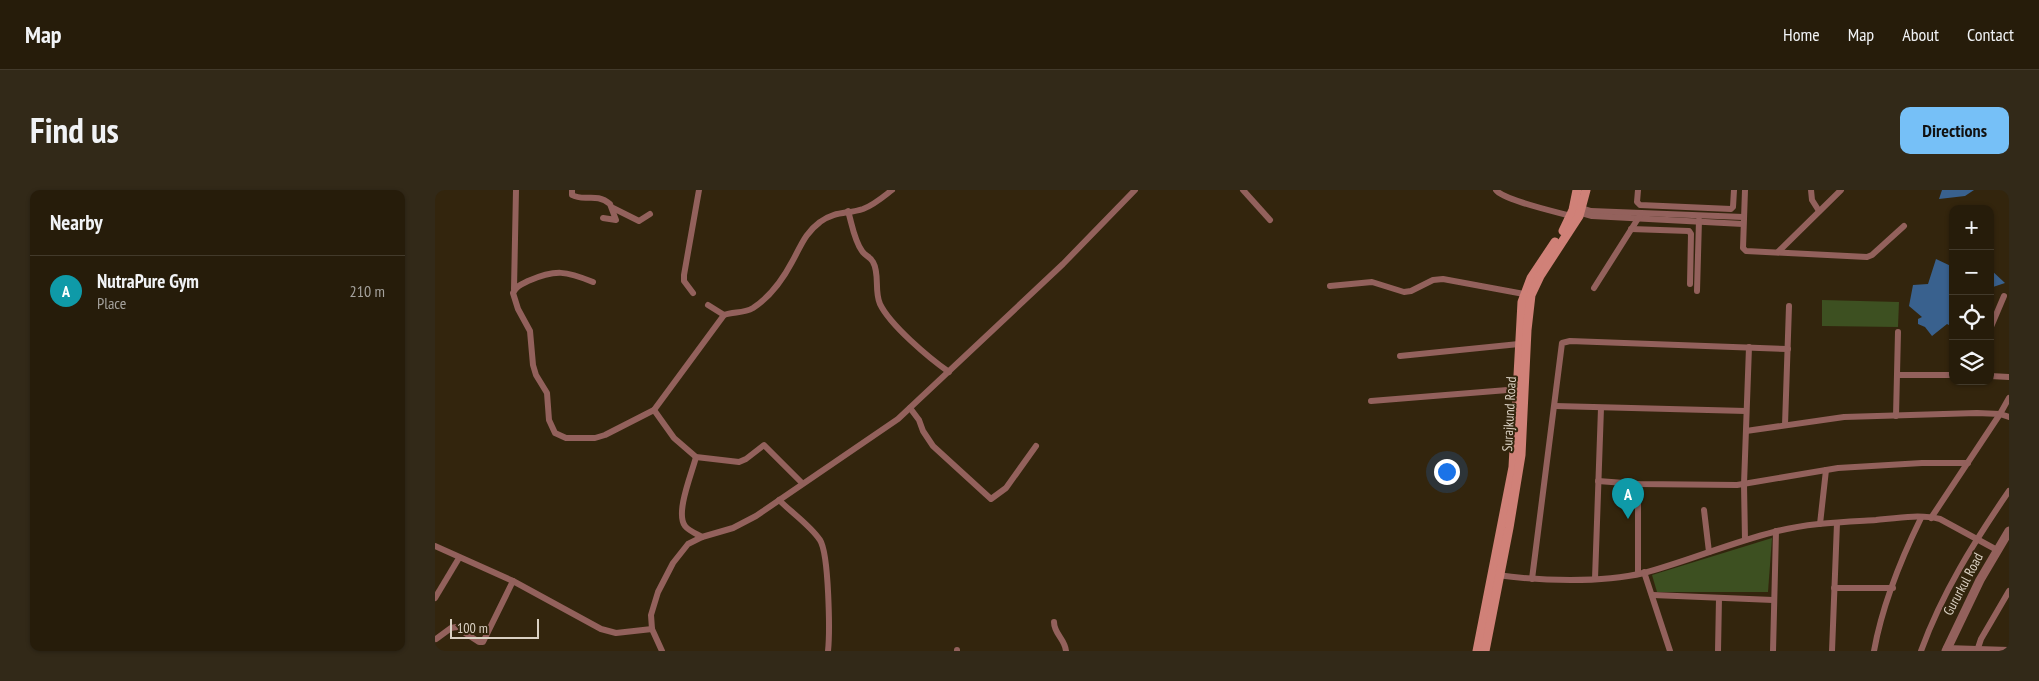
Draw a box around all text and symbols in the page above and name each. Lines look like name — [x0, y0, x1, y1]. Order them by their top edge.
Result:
text: Map — [25, 19, 62, 50]
text: Home — [1783, 23, 1820, 46]
text: Map — [1848, 23, 1874, 46]
text: About — [1902, 23, 1939, 46]
text: Contact — [1967, 23, 2014, 46]
text: Find us — [30, 107, 119, 153]
button: Directions — [1900, 107, 2009, 154]
map controls — [1949, 205, 1994, 385]
button: + — [1949, 205, 1994, 250]
text: Nearby — [50, 209, 103, 236]
button: − — [1949, 250, 1994, 295]
text: NutraPure Gym — [97, 269, 199, 293]
text: A — [62, 281, 70, 301]
text: 210 m — [350, 281, 385, 301]
text: Place — [97, 293, 126, 313]
button: locate — [1949, 295, 1994, 340]
button: layers — [1949, 340, 1994, 385]
street label: Surajkund Road — [1498, 376, 1520, 452]
your location — [1434, 459, 1460, 485]
pin: A — [1612, 478, 1644, 519]
street label: Gururkul Road — [1939, 550, 1987, 618]
scale bar — [450, 616, 539, 639]
text: 100 m — [457, 619, 488, 637]

